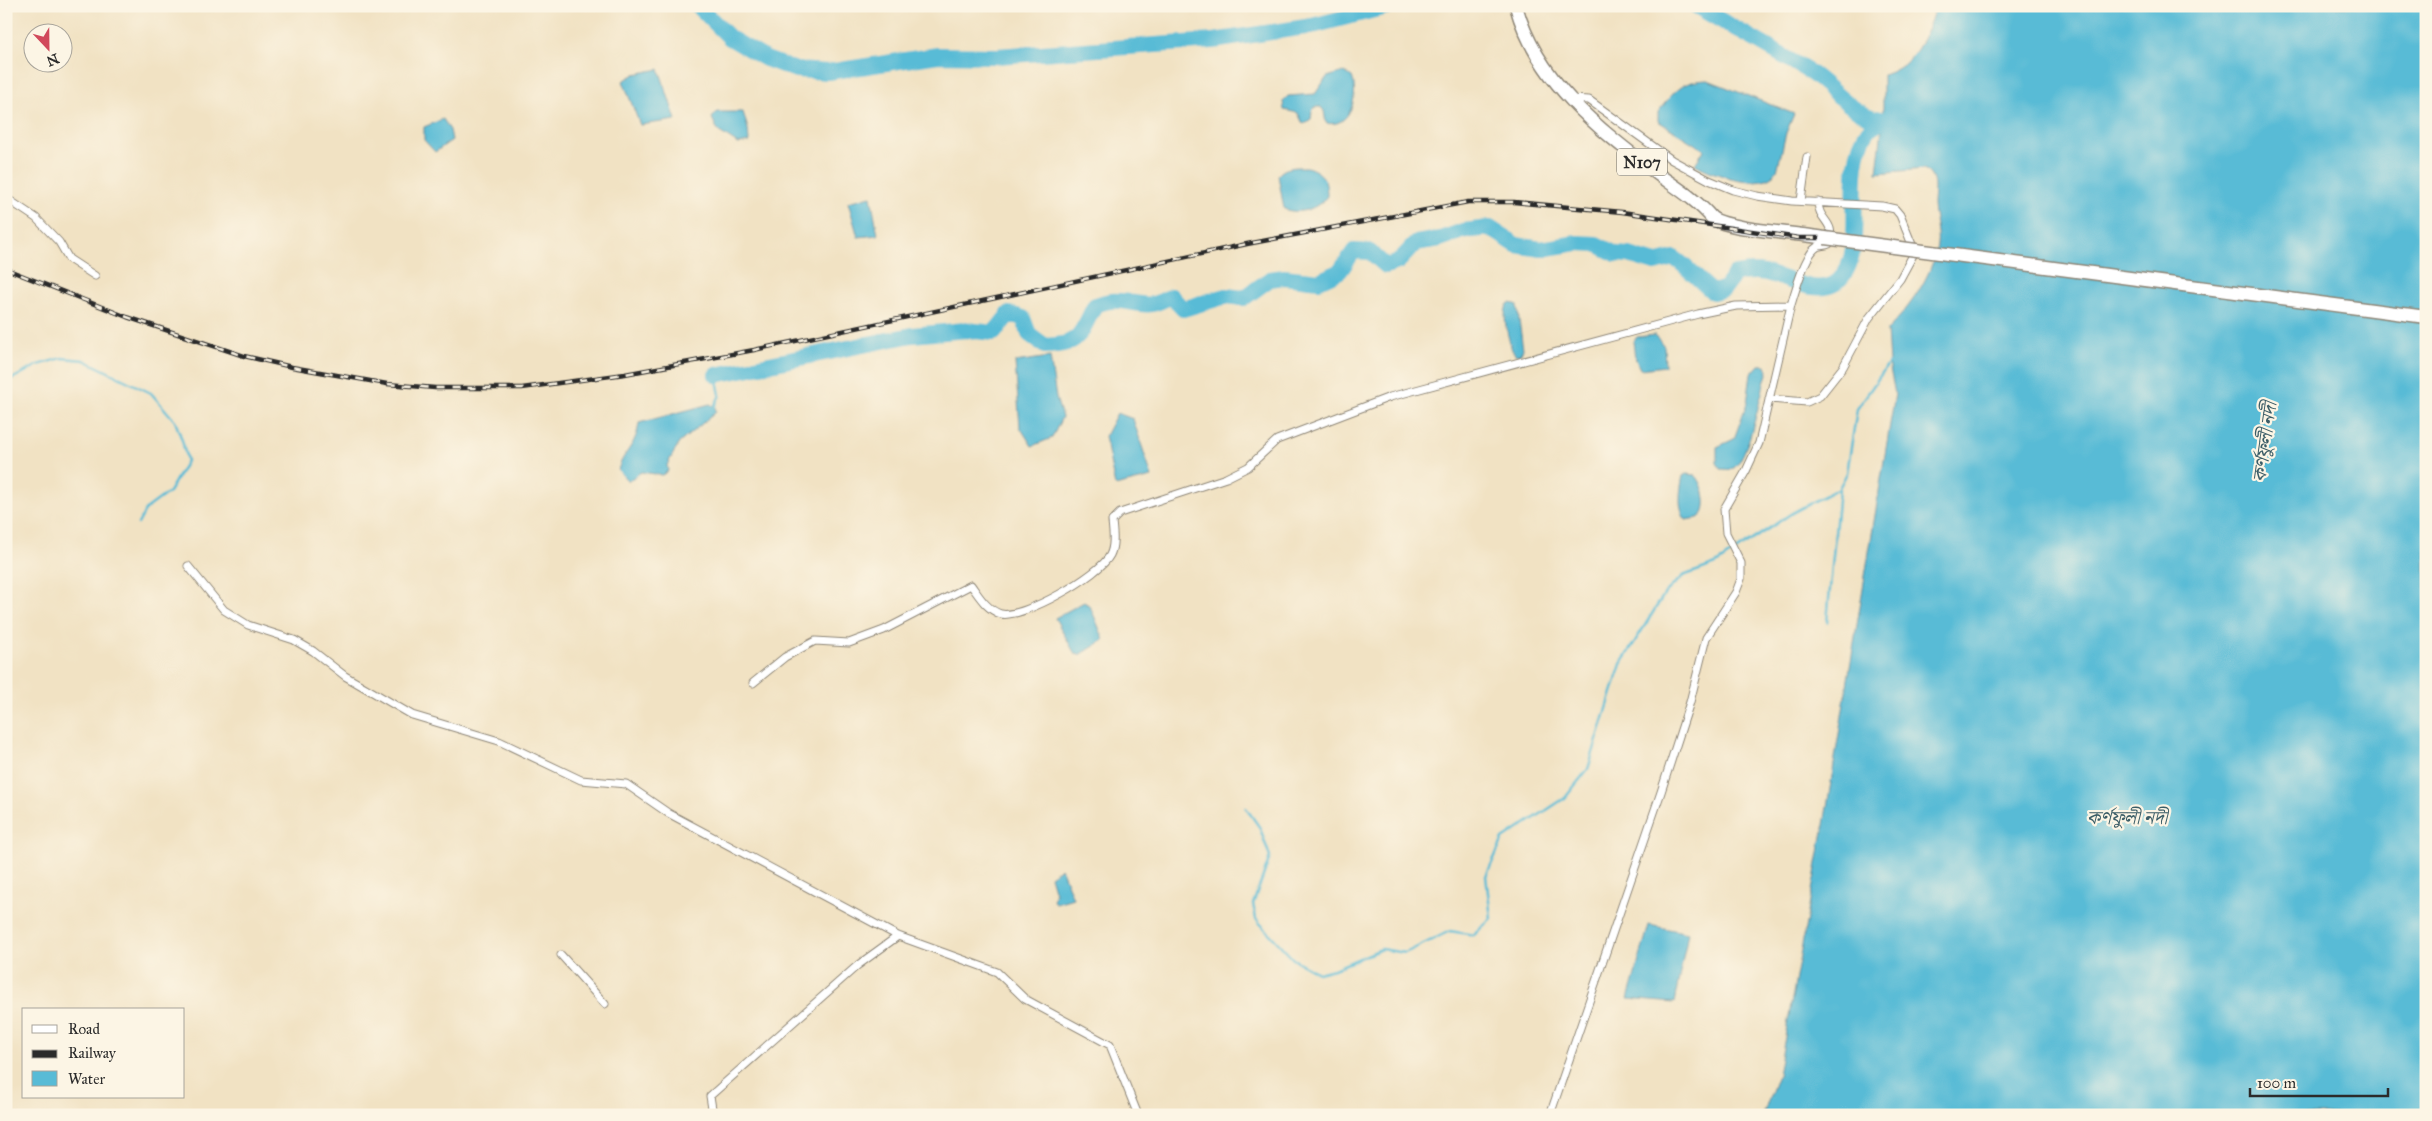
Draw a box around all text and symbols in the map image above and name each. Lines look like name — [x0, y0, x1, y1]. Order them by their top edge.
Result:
north arrow — [22, 22, 72, 72]
text: N — [44, 49, 61, 70]
road number: N107 — [1617, 148, 1667, 176]
water label: কর্ণফুলী নদী — [2248, 398, 2282, 484]
water label: কর্ণফুলী নদী — [2087, 806, 2169, 829]
legend — [22, 1008, 185, 1098]
text: Road — [68, 1020, 100, 1038]
text: Railway — [68, 1044, 117, 1062]
scale bar — [2250, 1066, 2387, 1098]
text: Water — [68, 1070, 105, 1088]
text: 100 m — [2257, 1074, 2297, 1092]

